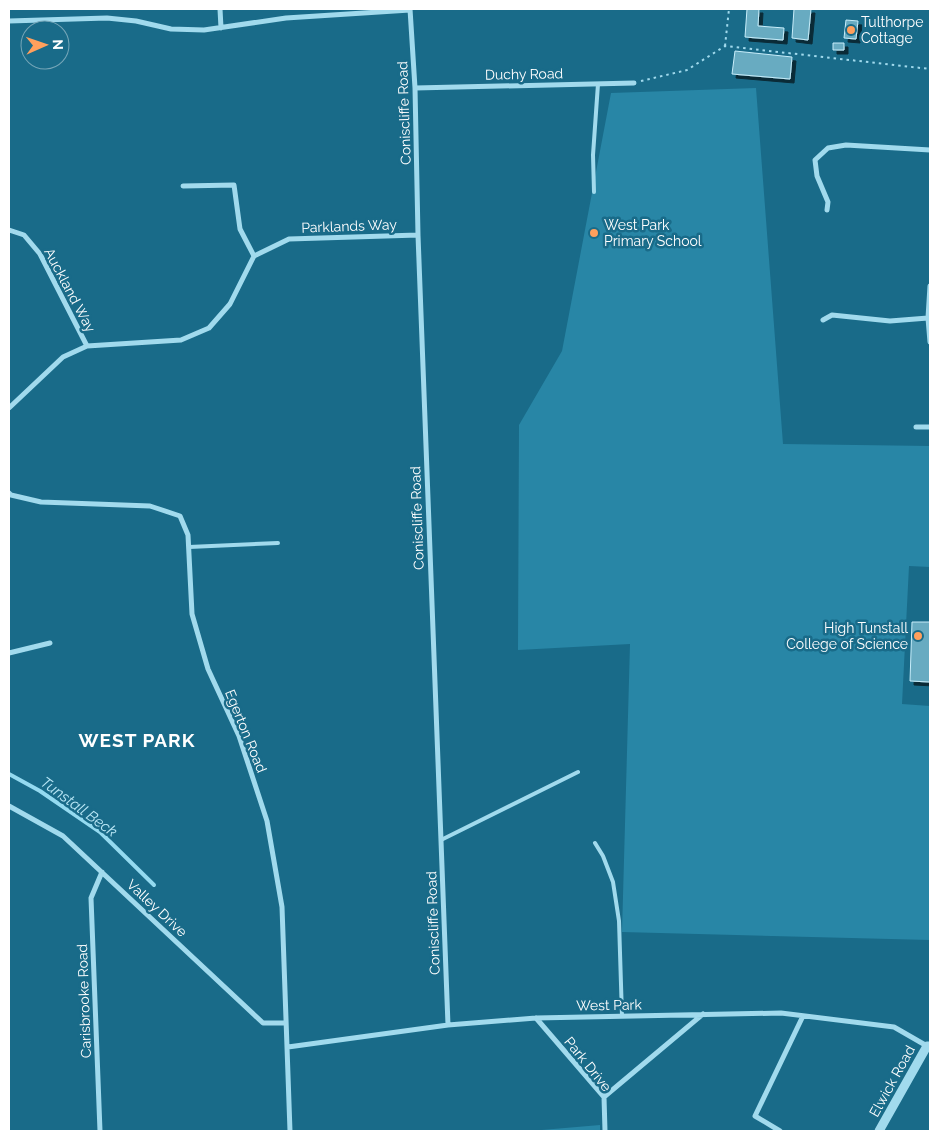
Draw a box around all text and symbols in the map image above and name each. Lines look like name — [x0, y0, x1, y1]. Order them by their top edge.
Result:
place label: Tulthorpe Cottage — [861, 14, 923, 46]
north arrow — [20, 20, 70, 70]
marker: Tulthorpe Cottage — [845, 24, 857, 36]
text: N — [50, 39, 66, 50]
street label: Coniscliffe Road — [394, 61, 414, 165]
street label: Duchy Road — [485, 65, 563, 83]
street label: Parklands Way — [301, 216, 397, 236]
place label: West Park Primary School — [604, 217, 702, 249]
marker: West Park Primary School — [588, 227, 600, 239]
street label: Auckland Way — [41, 245, 99, 335]
street label: Coniscliffe Road — [407, 466, 427, 570]
place label: High Tunstall College of Science — [786, 620, 908, 652]
marker: High Tunstall College of Science — [912, 630, 924, 642]
street label: Egerton Road — [222, 687, 270, 775]
district label: WEST PARK — [79, 729, 195, 751]
water label: Tunstall Beck — [37, 773, 121, 841]
street label: Coniscliffe Road — [423, 871, 443, 975]
street label: Valley Drive — [124, 876, 190, 940]
street label: Carisbrooke Road — [74, 944, 94, 1058]
street label: West Park — [576, 996, 642, 1014]
street label: Park Drive — [561, 1033, 615, 1095]
street label: Elwick Road — [866, 1043, 918, 1119]

